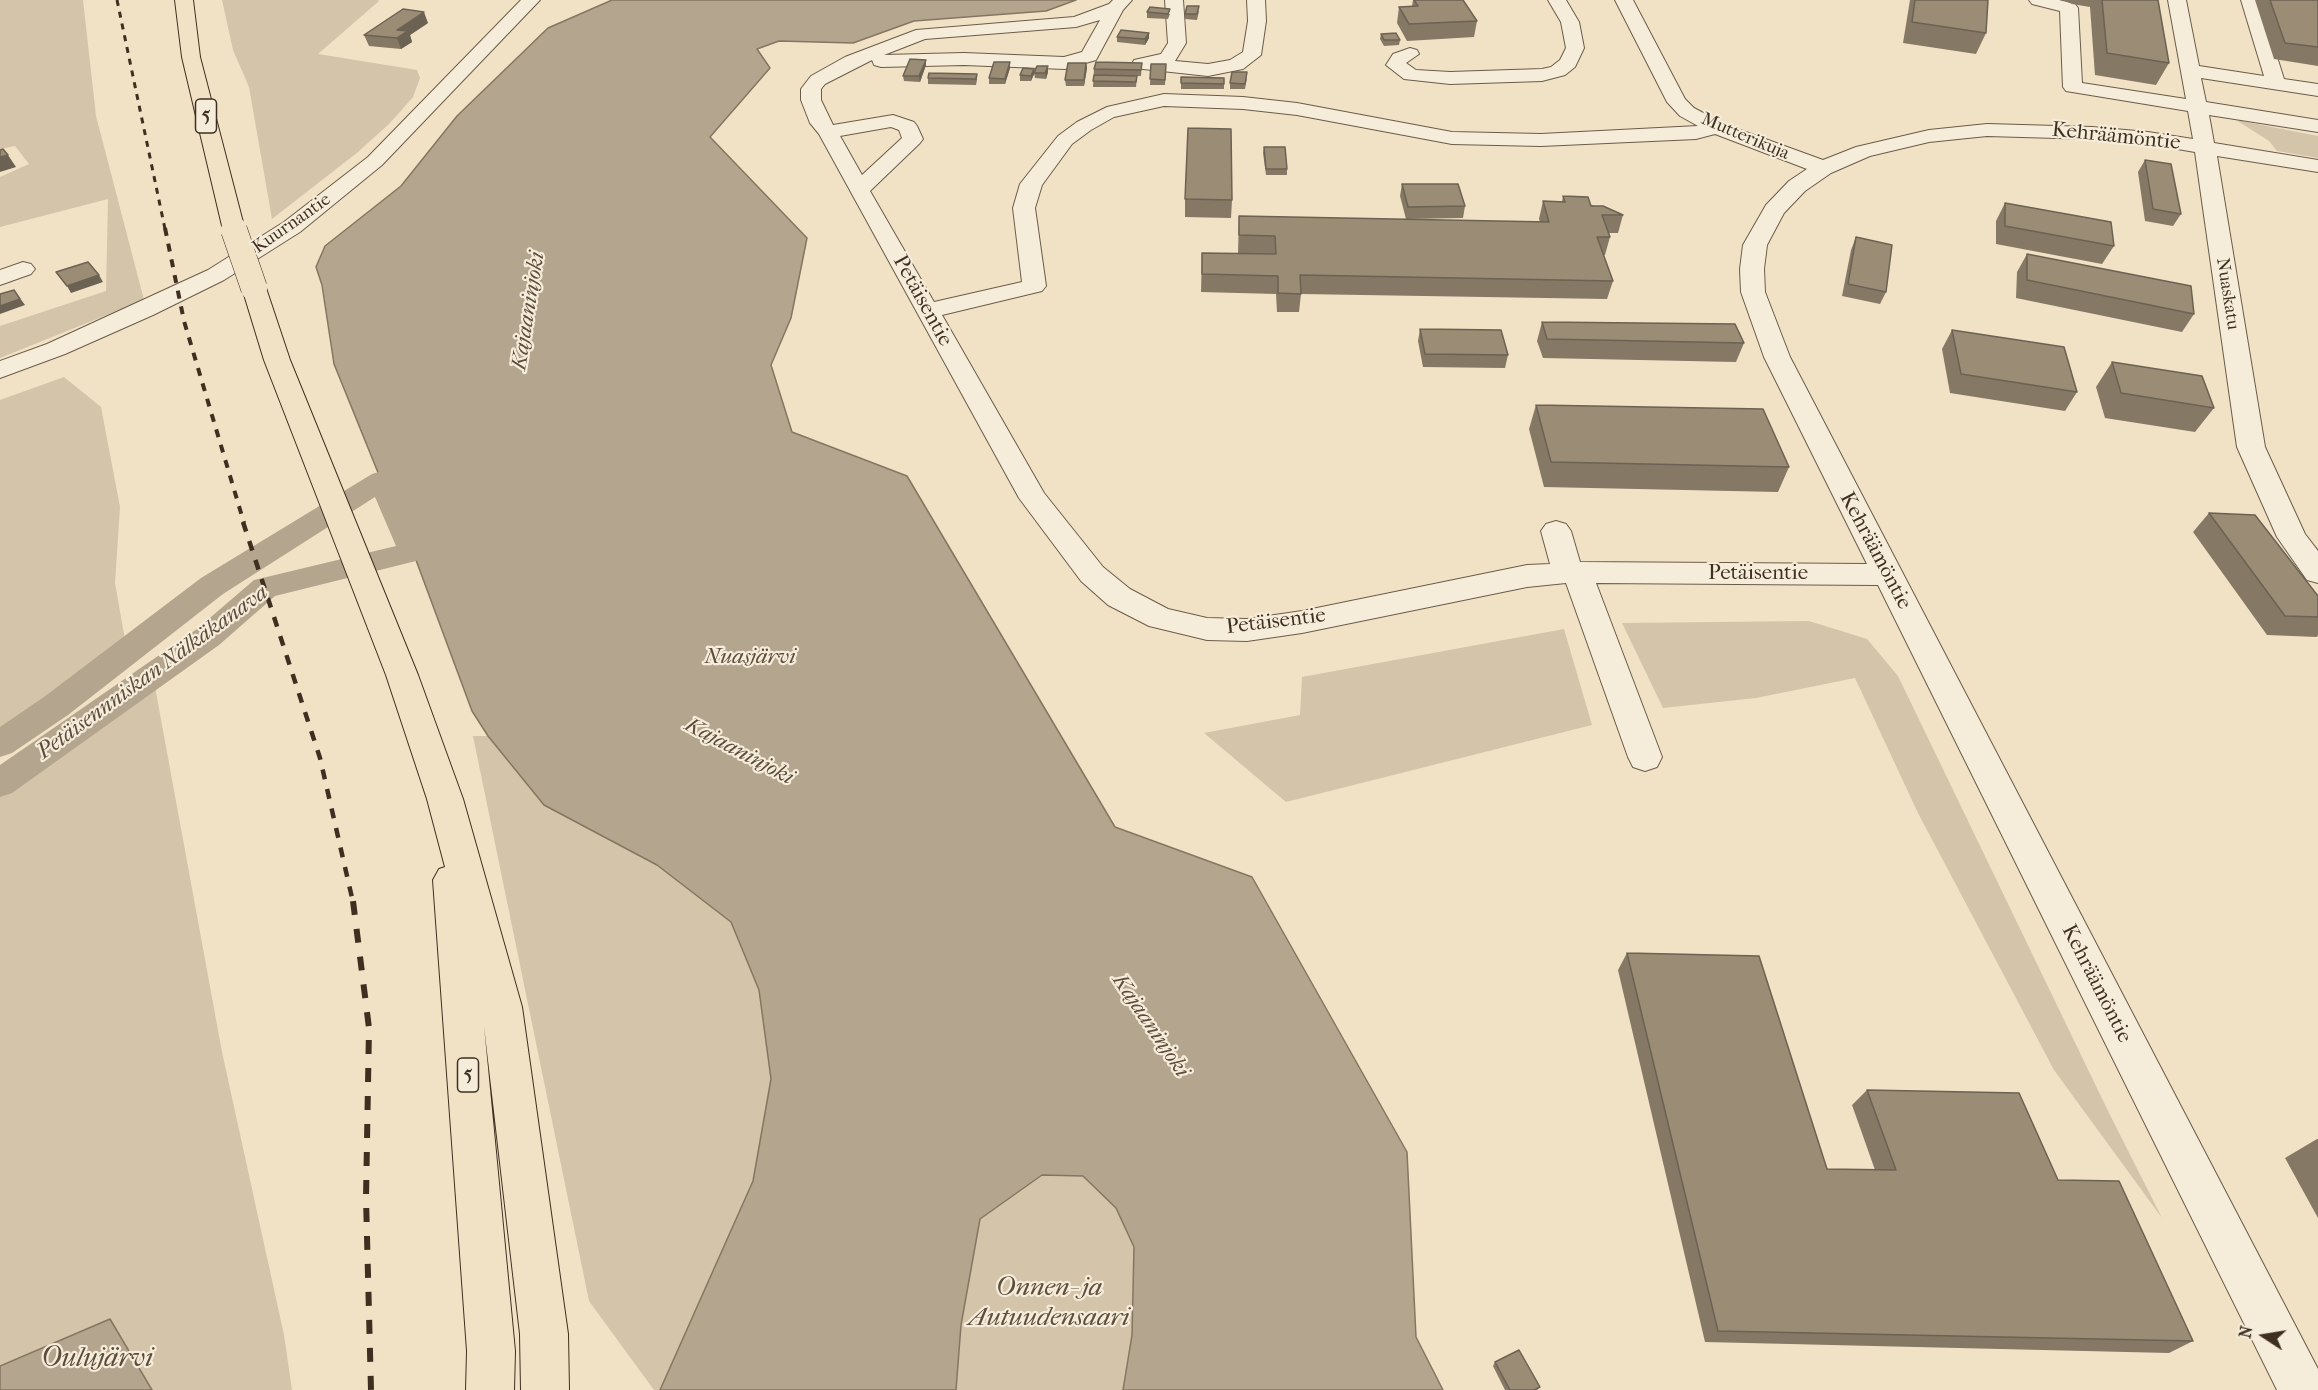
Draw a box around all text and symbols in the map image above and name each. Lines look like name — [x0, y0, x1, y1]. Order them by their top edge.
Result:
road number: 5 — [196, 99, 216, 133]
street label: Mutterikuja — [1698, 109, 1792, 165]
street label: Kehräämöntie — [2050, 118, 2182, 156]
street label: Kuurnantie — [249, 189, 335, 259]
water label: Kajaaninjoki — [507, 250, 551, 372]
street label: Petäisentie — [887, 251, 957, 351]
street label: Nuaskatu — [2211, 256, 2243, 332]
street label: Kehräämöntie — [1834, 488, 1916, 614]
street label: Petäisentie — [1708, 561, 1808, 587]
water label: Petäisennniskan Nälkäkanava — [32, 580, 274, 766]
street label: Petäisentie — [1225, 603, 1327, 641]
water label: Nuasjärvi — [705, 645, 795, 671]
water label: Kajaaninjoki — [680, 712, 798, 792]
street label: Kehräämöntie — [2055, 921, 2137, 1047]
water label: Kajaaninjoki — [1106, 969, 1194, 1083]
road number: 5 — [458, 1058, 478, 1092]
park label: Onnen- ja Autuudensaari — [968, 1273, 1130, 1334]
north arrow — [2234, 1306, 2294, 1366]
text: N — [2235, 1324, 2256, 1340]
water label: Oulujärvi — [41, 1343, 153, 1375]

